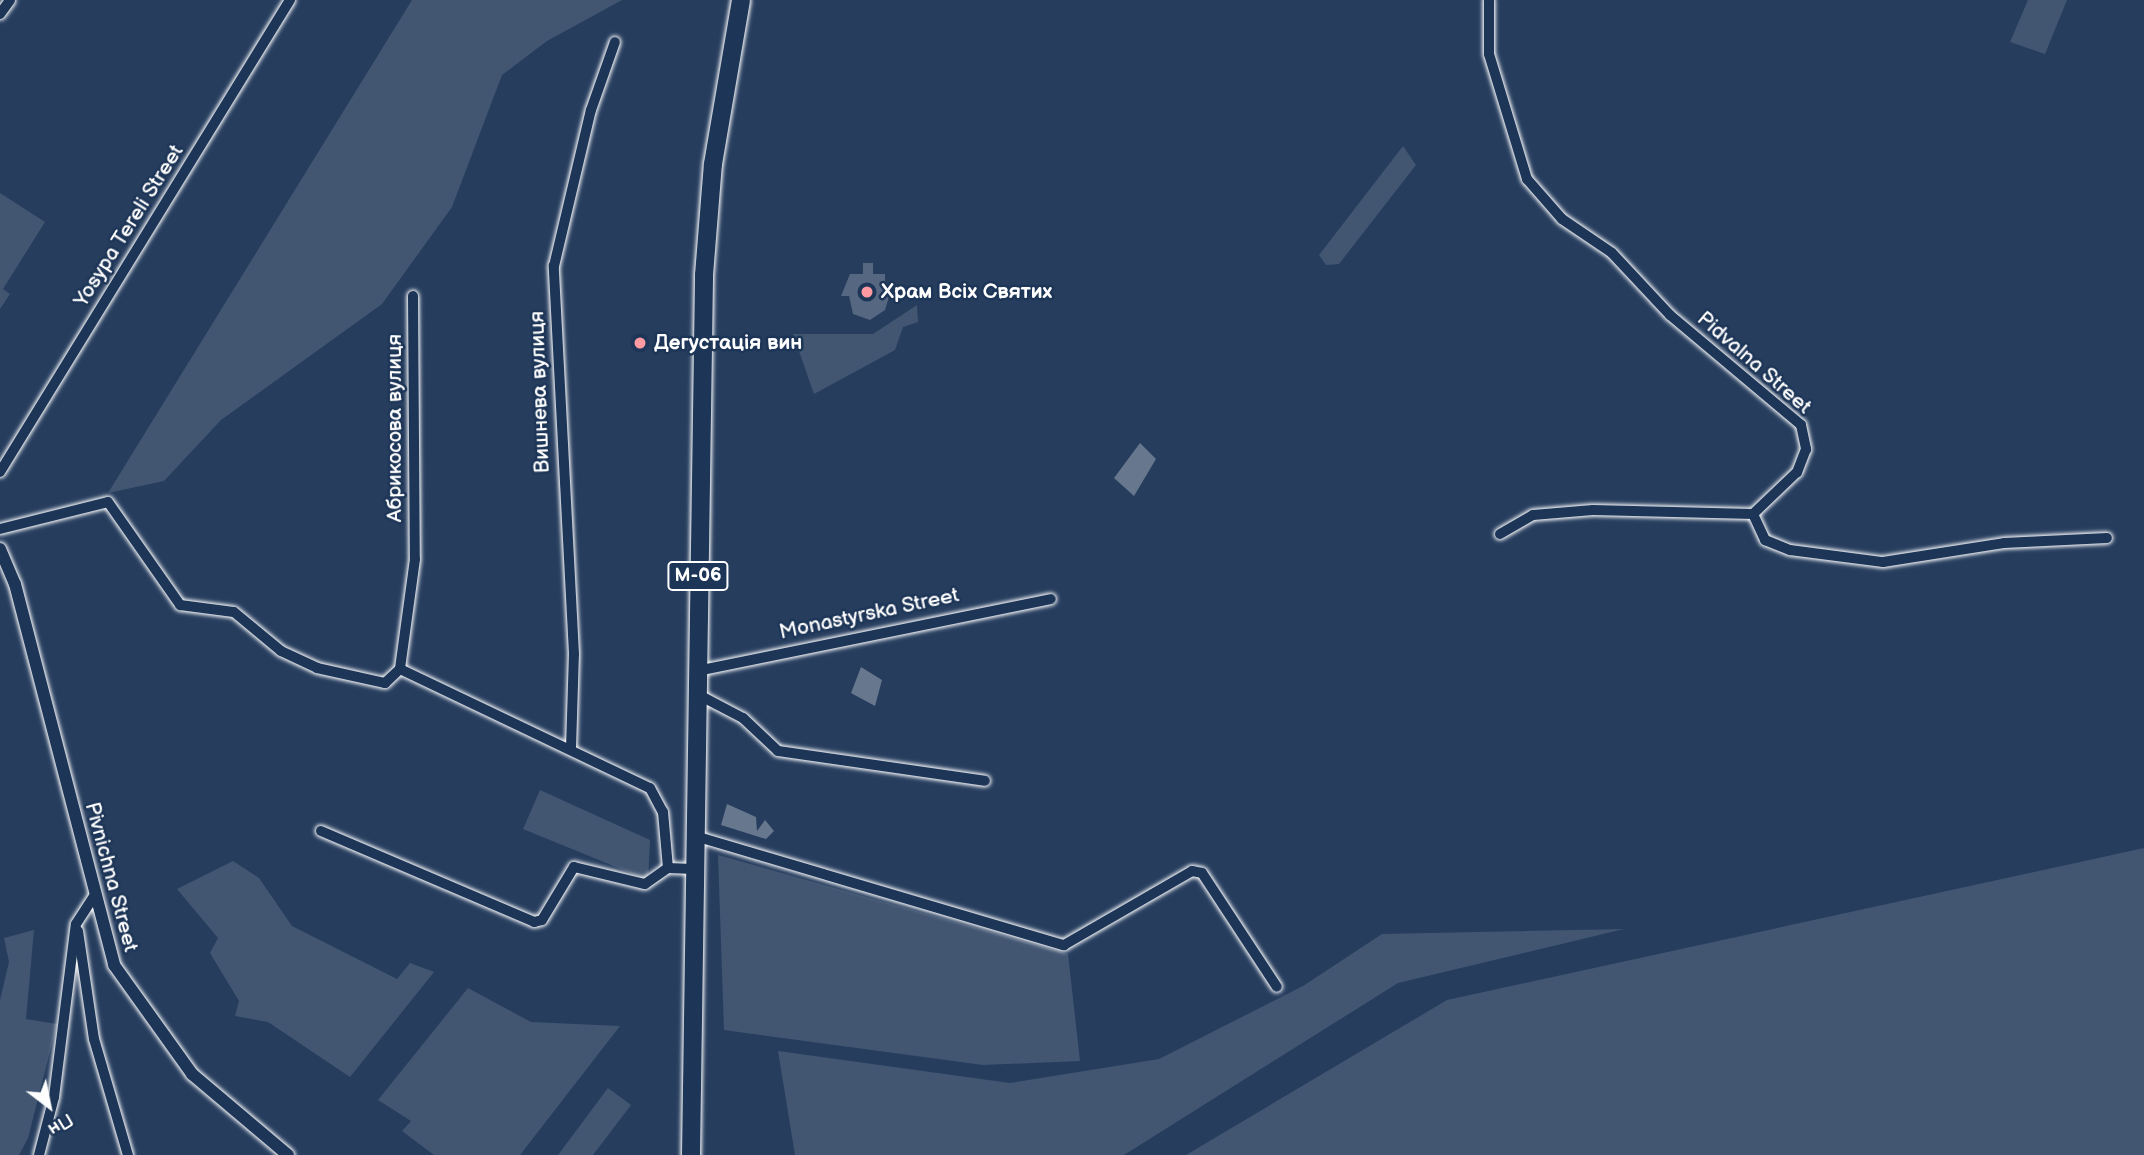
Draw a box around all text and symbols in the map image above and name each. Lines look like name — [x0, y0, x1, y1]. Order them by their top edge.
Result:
street label: Yosypa Tereli Street — [69, 140, 189, 312]
place label: Храм Всіх Святих — [881, 279, 1052, 305]
marker: Храм Всіх Святих — [859, 284, 875, 300]
street label: Pidvalna Street — [1692, 306, 1816, 420]
street label: Вишнева вулиця — [525, 310, 555, 474]
place label: Дегустація вин — [654, 330, 802, 356]
street label: Абрикосова вулиця — [382, 334, 408, 522]
marker: Дегустація вин — [632, 335, 648, 351]
road number: М-06 — [666, 561, 730, 592]
street label: Monastyrska Street — [777, 583, 961, 645]
street label: Pivnichna Street — [79, 799, 143, 955]
north arrow — [14, 1071, 84, 1141]
text: Пн — [44, 1108, 77, 1141]

